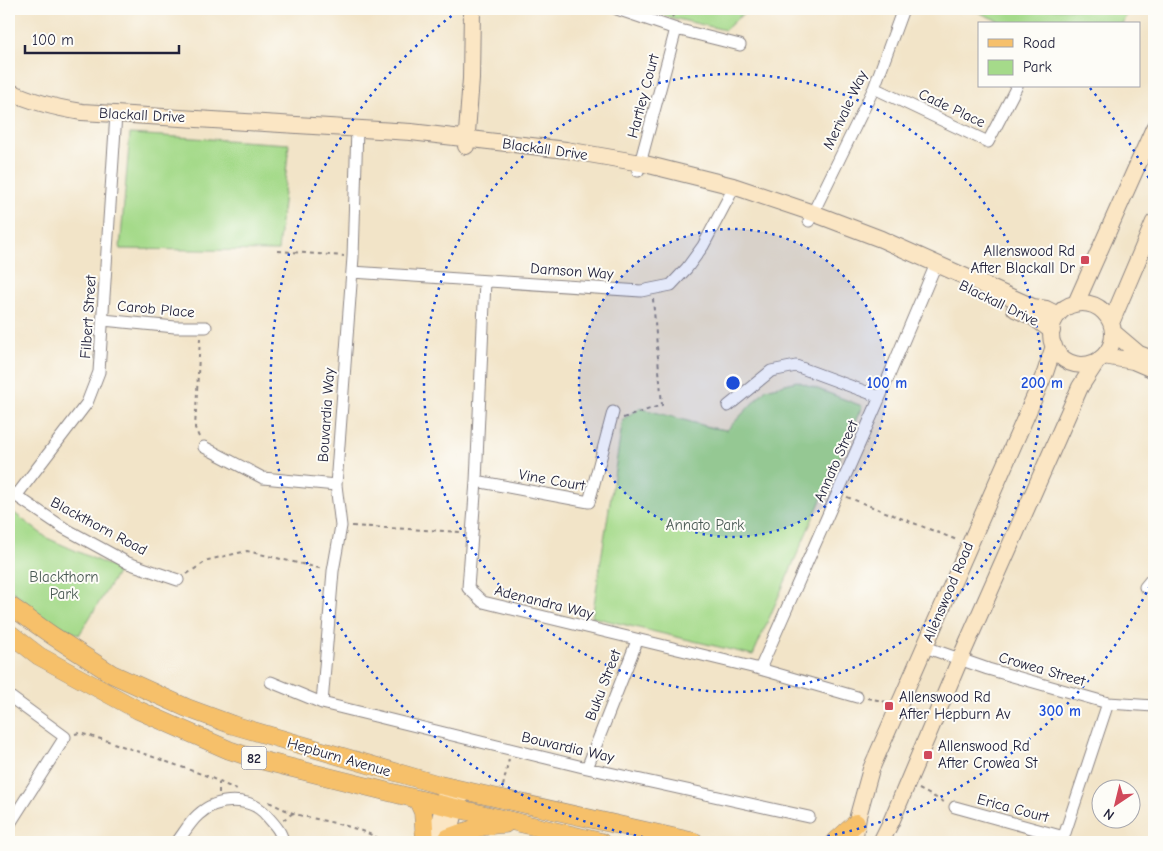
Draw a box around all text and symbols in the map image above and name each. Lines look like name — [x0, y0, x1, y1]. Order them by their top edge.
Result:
scale bar — [25, 22, 179, 54]
legend — [978, 22, 1140, 88]
text: 100 m — [32, 31, 74, 49]
text: Road — [1023, 34, 1055, 52]
street label: Hartley Court — [623, 51, 663, 140]
text: Park — [1023, 58, 1052, 76]
street label: Merivale Way — [819, 67, 871, 153]
street label: Cade Place — [916, 85, 989, 131]
street label: Blackall Drive — [99, 104, 186, 126]
street label: Blackall Drive — [501, 134, 589, 164]
place label: Allenswood Rd After Blackall Dr — [971, 242, 1075, 277]
marker: Allenswood Rd After Blackall Dr — [1079, 254, 1091, 266]
street label: Damson Way — [530, 259, 615, 283]
street label: Filbert Street — [76, 274, 100, 359]
street label: Blackall Drive — [956, 276, 1042, 330]
street label: Carob Place — [116, 297, 196, 321]
street label: Bouvardia Way — [314, 367, 338, 463]
centre of rings — [724, 374, 742, 392]
text: 100 m — [867, 374, 907, 392]
text: 200 m — [1021, 374, 1063, 392]
street label: Annato Street — [810, 417, 862, 505]
street label: Vine Court — [517, 465, 587, 495]
street label: Blackthorn Road — [48, 493, 150, 559]
park label: Annato Park — [666, 516, 745, 534]
street label: Allenswood Road — [919, 539, 977, 645]
park label: Blackthorn Park — [29, 568, 99, 603]
street label: Adenandra Way — [493, 581, 596, 623]
street label: Buku Street — [581, 646, 625, 723]
street label: Crowea Street — [997, 648, 1088, 690]
place label: Allenswood Rd After Hepburn Av — [899, 688, 1011, 723]
marker: Allenswood Rd After Hepburn Av — [883, 700, 895, 712]
text: 300 m — [1039, 702, 1081, 720]
street label: Bouvardia Way — [520, 728, 616, 766]
street label: Hepburn Avenue — [285, 734, 393, 781]
place label: Allenswood Rd After Crowea St — [938, 737, 1038, 772]
road number: 82 — [242, 746, 266, 770]
marker: Allenswood Rd After Crowea St — [922, 749, 934, 761]
north arrow — [1090, 778, 1140, 828]
street label: Erica Court — [975, 790, 1051, 826]
text: N — [1100, 805, 1117, 824]

